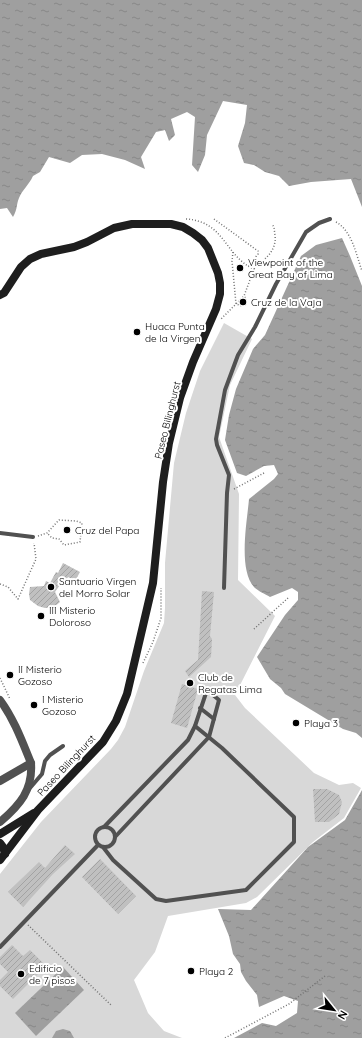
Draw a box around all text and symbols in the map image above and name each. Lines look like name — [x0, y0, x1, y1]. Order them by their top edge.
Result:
place label: Viewpoint of the Great Bay of Lima — [248, 256, 332, 281]
marker: Viewpoint of the Great Bay of Lima — [235, 263, 245, 273]
place label: Cruz de la Vaja — [251, 296, 321, 309]
marker: Cruz de la Vaja — [238, 297, 248, 307]
place label: Huaca Punta de la Virgen — [145, 320, 205, 345]
marker: Huaca Punta de la Virgen — [132, 327, 142, 337]
street label: Paseo Bilinghurst — [152, 379, 184, 460]
place label: Cruz del Papa — [75, 524, 139, 537]
marker: Cruz del Papa — [62, 525, 72, 535]
place label: Santuario Virgen del Morro Solar — [59, 575, 136, 600]
marker: Santuario Virgen del Morro Solar — [46, 582, 56, 592]
place label: III Misterio Doloroso — [49, 604, 95, 629]
marker: III Misterio Doloroso — [36, 611, 46, 621]
place label: II Misterio Gozoso — [18, 663, 62, 688]
marker: II Misterio Gozoso — [5, 670, 15, 680]
place label: Club de Regatas Lima — [198, 671, 262, 696]
marker: Club de Regatas Lima — [185, 678, 195, 688]
place label: I Misterio Gozoso — [42, 693, 83, 718]
marker: I Misterio Gozoso — [29, 700, 39, 710]
place label: Playa 3 — [304, 717, 338, 730]
marker: Playa 3 — [291, 718, 301, 728]
street label: Paseo Bilinghurst — [35, 731, 99, 799]
place label: Edificio de 7 pisos — [29, 962, 75, 987]
place label: Playa 2 — [199, 965, 234, 978]
marker: Playa 2 — [186, 966, 196, 976]
marker: Edificio de 7 pisos — [16, 969, 26, 979]
north arrow — [314, 990, 354, 1030]
text: N — [335, 1008, 351, 1022]

